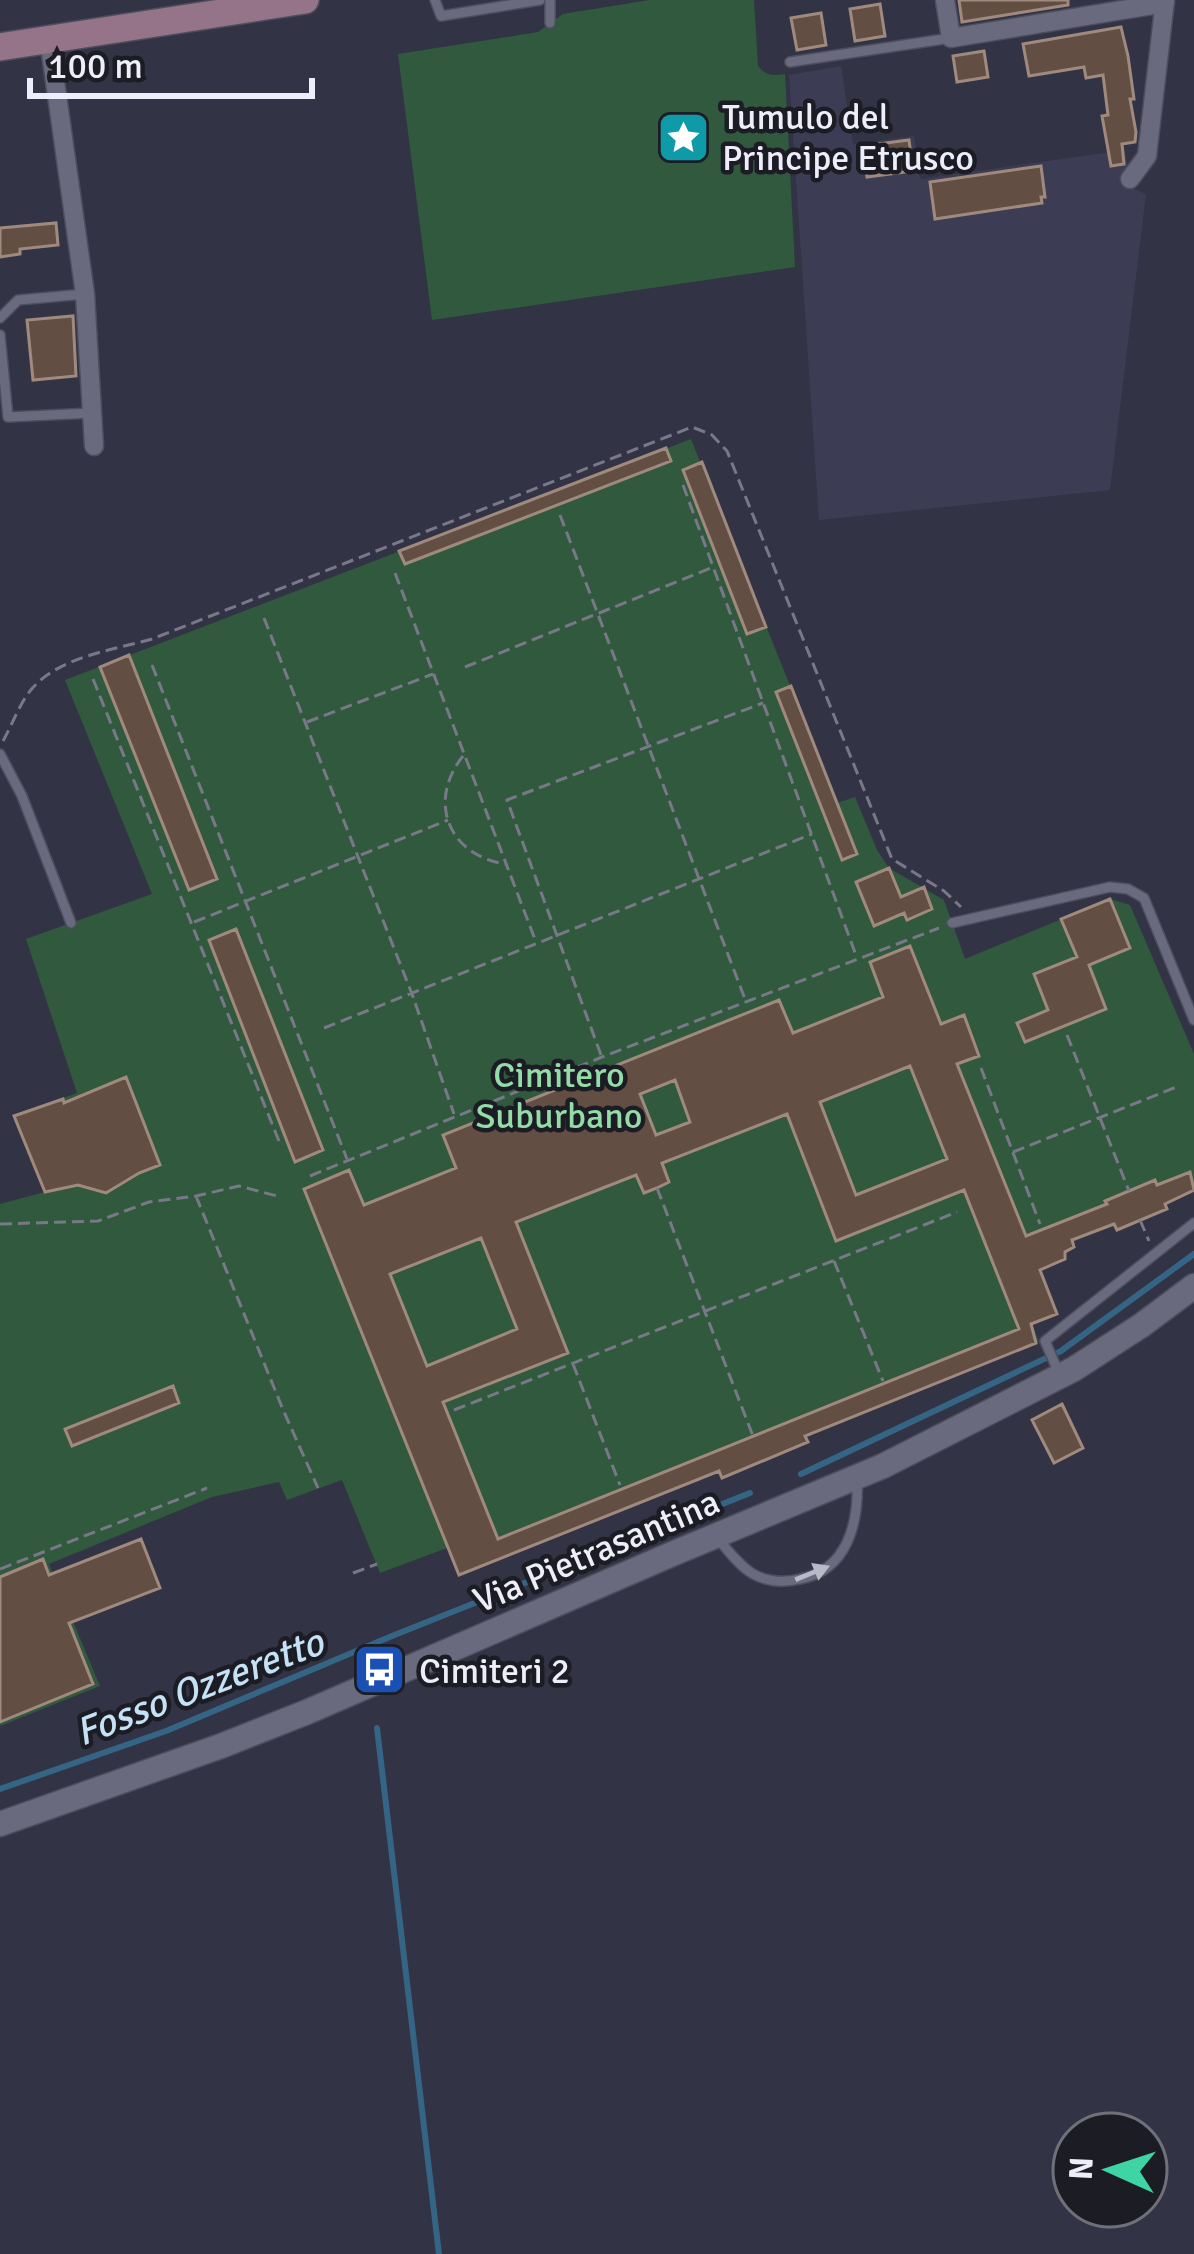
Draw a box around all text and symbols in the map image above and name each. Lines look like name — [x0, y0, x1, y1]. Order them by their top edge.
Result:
scale bar — [30, 24, 312, 98]
text: 100 m — [48, 44, 143, 89]
place label: Tumulo del Principe Etrusco — [722, 95, 974, 181]
place icon: Tumulo del Principe Etrusco — [655, 109, 711, 165]
park label: Cimitero Suburbano — [475, 1053, 643, 1139]
street label: Via Pietrasantina — [467, 1479, 726, 1623]
one-way arrow — [794, 1563, 830, 1582]
water label: Fosso Ozzeretto — [69, 1617, 332, 1756]
bus stop icon: Cimiteri 2 — [352, 1642, 408, 1698]
place label: Cimiteri 2 — [419, 1649, 570, 1694]
north arrow — [1050, 2110, 1170, 2230]
text: N — [1060, 2156, 1103, 2181]

